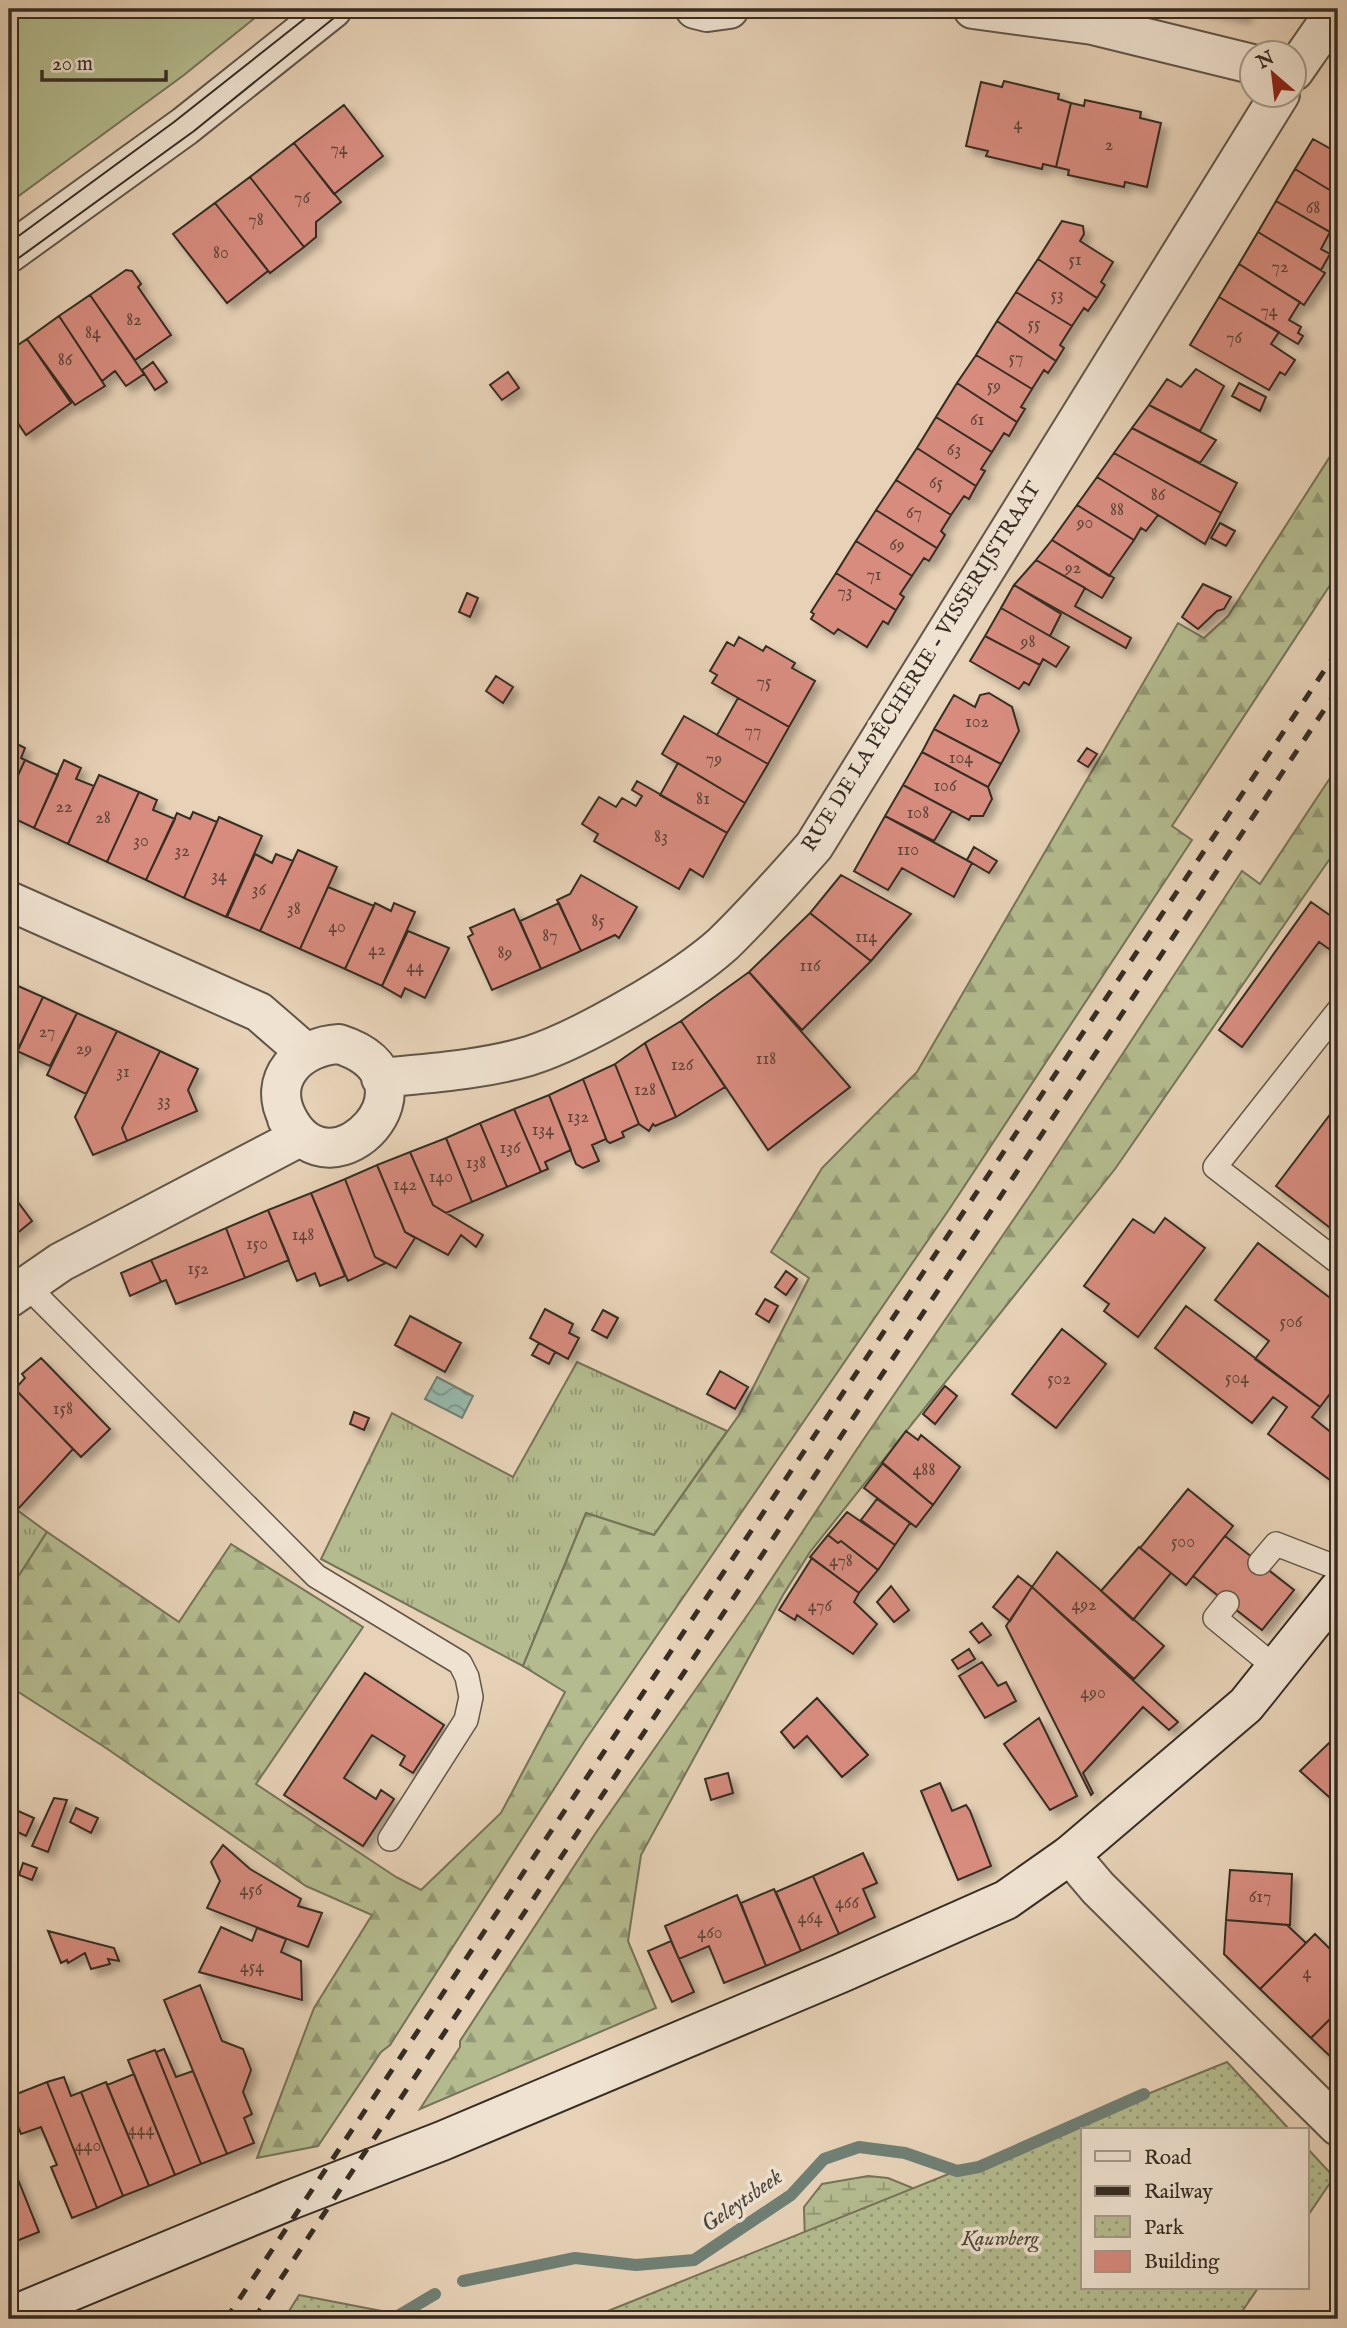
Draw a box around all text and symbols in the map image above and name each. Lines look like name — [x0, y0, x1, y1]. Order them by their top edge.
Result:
scale bar — [42, 38, 166, 82]
north arrow — [1238, 38, 1308, 108]
text: N — [1252, 46, 1279, 76]
text: 20 m — [52, 51, 93, 78]
house number: 4 — [1014, 113, 1023, 136]
house number: 2 — [1105, 134, 1113, 157]
house number: 74 — [330, 138, 348, 161]
house number: 76 — [294, 187, 310, 210]
house number: 68 — [1306, 197, 1320, 220]
house number: 78 — [248, 209, 264, 232]
house number: 80 — [213, 242, 229, 265]
house number: 51 — [1068, 249, 1082, 272]
house number: 72 — [1272, 256, 1288, 279]
house number: 53 — [1050, 284, 1064, 307]
house number: 74 — [1260, 300, 1278, 323]
house number: 82 — [126, 309, 142, 332]
house number: 55 — [1027, 313, 1041, 336]
house number: 84 — [85, 322, 101, 345]
house number: 76 — [1226, 327, 1242, 350]
house number: 57 — [1009, 347, 1023, 370]
house number: 86 — [58, 349, 73, 372]
house number: 59 — [987, 375, 1001, 398]
house number: 61 — [970, 409, 984, 432]
house number: 63 — [947, 439, 961, 462]
house number: 65 — [929, 472, 944, 495]
street label: RUE DE LA PÊCHERIE - VISSERIJSTRAAT — [795, 476, 1048, 857]
house number: 86 — [1151, 484, 1166, 507]
house number: 88 — [1110, 499, 1124, 522]
house number: 67 — [906, 502, 922, 525]
house number: 90 — [1076, 512, 1093, 535]
house number: 69 — [889, 534, 905, 557]
house number: 92 — [1064, 557, 1081, 580]
house number: 71 — [866, 564, 882, 587]
house number: 73 — [837, 581, 853, 604]
house number: 98 — [1020, 631, 1035, 654]
house number: 75 — [757, 671, 772, 694]
house number: 102 — [965, 711, 989, 734]
house number: 77 — [745, 720, 761, 743]
house number: 104 — [949, 747, 973, 770]
house number: 79 — [706, 748, 722, 771]
house number: 106 — [933, 775, 957, 798]
house number: 81 — [696, 788, 710, 811]
house number: 22 — [56, 796, 72, 819]
house number: 108 — [907, 802, 929, 825]
house number: 28 — [95, 807, 111, 830]
house number: 83 — [654, 826, 668, 849]
house number: 30 — [133, 830, 149, 853]
house number: 110 — [897, 839, 919, 862]
house number: 32 — [174, 840, 190, 863]
house number: 34 — [211, 865, 227, 888]
house number: 36 — [252, 879, 267, 902]
house number: 38 — [287, 898, 301, 921]
house number: 85 — [591, 910, 605, 933]
house number: 40 — [328, 916, 346, 939]
house number: 87 — [542, 925, 558, 948]
house number: 114 — [855, 926, 877, 949]
house number: 42 — [368, 939, 386, 962]
house number: 89 — [498, 942, 512, 965]
house number: 116 — [799, 955, 821, 978]
house number: 44 — [406, 956, 424, 979]
house number: 27 — [39, 1021, 55, 1044]
house number: 29 — [76, 1038, 92, 1061]
house number: 118 — [756, 1048, 776, 1071]
house number: 126 — [671, 1054, 694, 1077]
house number: 31 — [116, 1061, 130, 1084]
house number: 128 — [634, 1079, 656, 1102]
house number: 33 — [157, 1090, 171, 1113]
house number: 132 — [567, 1106, 589, 1129]
house number: 134 — [532, 1119, 554, 1142]
house number: 136 — [499, 1137, 521, 1160]
house number: 138 — [466, 1152, 486, 1175]
house number: 140 — [429, 1166, 453, 1189]
house number: 142 — [393, 1174, 417, 1197]
house number: 148 — [292, 1224, 314, 1247]
house number: 150 — [246, 1233, 268, 1256]
house number: 152 — [187, 1258, 209, 1281]
house number: 506 — [1280, 1311, 1303, 1334]
house number: 504 — [1225, 1367, 1249, 1390]
house number: 502 — [1047, 1368, 1071, 1391]
house number: 158 — [53, 1398, 73, 1421]
house number: 488 — [913, 1459, 935, 1482]
house number: 500 — [1171, 1531, 1195, 1554]
house number: 478 — [829, 1550, 853, 1573]
house number: 492 — [1071, 1594, 1097, 1617]
house number: 476 — [808, 1595, 833, 1618]
house number: 490 — [1080, 1682, 1106, 1705]
house number: 456 — [240, 1879, 263, 1902]
house number: 617 — [1249, 1886, 1271, 1909]
house number: 466 — [835, 1892, 859, 1915]
house number: 464 — [797, 1907, 823, 1930]
house number: 460 — [697, 1922, 723, 1945]
house number: 454 — [240, 1956, 264, 1979]
house number: 4 — [1303, 1962, 1312, 1985]
house number: 444 — [128, 2119, 154, 2142]
legend — [1081, 2128, 1308, 2290]
house number: 440 — [75, 2135, 101, 2158]
text: Road — [1144, 2145, 1192, 2172]
water label: Geleytsbeek — [696, 2163, 788, 2239]
text: Railway — [1144, 2179, 1214, 2206]
text: Park — [1144, 2215, 1185, 2242]
park label: Kauwberg — [960, 2226, 1040, 2253]
text: Building — [1144, 2249, 1220, 2276]

